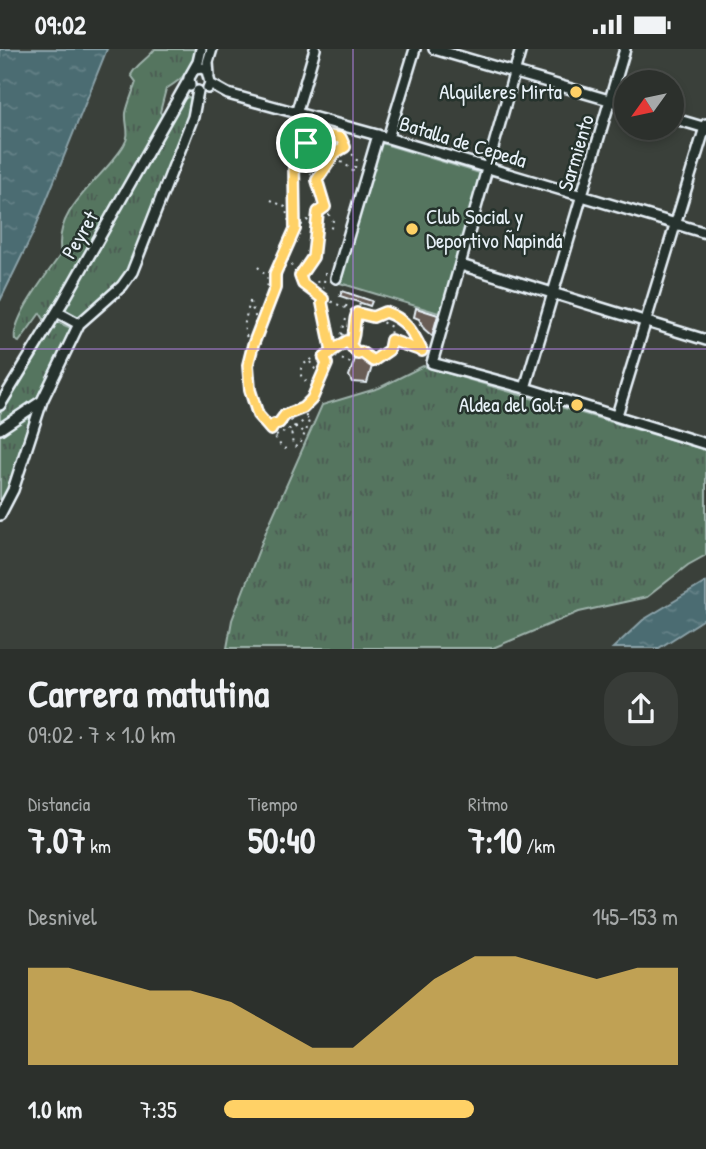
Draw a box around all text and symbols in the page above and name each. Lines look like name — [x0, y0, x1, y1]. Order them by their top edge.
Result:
text: 09:02 — [35, 7, 86, 42]
north arrow — [614, 70, 684, 140]
map controls — [614, 70, 684, 140]
place label: Alquileres Mirta — [439, 77, 562, 106]
marker: Alquileres Mirta — [568, 84, 584, 100]
street label: Batalla de Cepeda — [396, 108, 530, 175]
street label: Sarmiento — [550, 111, 601, 195]
pin — [276, 113, 336, 173]
icon: arrive — [287, 124, 325, 162]
place label: Club Social y Deportivo Ñapindá — [426, 202, 563, 255]
street label: Peyret — [54, 205, 105, 264]
marker: Club Social y Deportivo Ñapindá — [404, 221, 420, 237]
place label: Aldea del Golf — [459, 390, 563, 419]
marker: Aldea del Golf — [569, 397, 585, 413]
text: Carrera matutina — [28, 667, 269, 719]
button: share — [604, 672, 678, 746]
text: 09:02 · 7 × 1.0 km — [28, 719, 176, 750]
text: Distancia — [28, 791, 90, 817]
text: Tiempo — [248, 791, 297, 817]
text: Ritmo — [468, 791, 508, 817]
text: 7.07 — [28, 817, 86, 864]
text: 50:40 — [248, 817, 315, 864]
text: 7:10 — [468, 817, 522, 864]
text: km — [86, 833, 111, 859]
text: /km — [522, 833, 555, 859]
text: Desnivel — [28, 901, 97, 932]
text: 145–153 m — [592, 901, 678, 932]
text: 1.0 km — [28, 1094, 82, 1125]
text: 7:35 — [140, 1094, 177, 1125]

